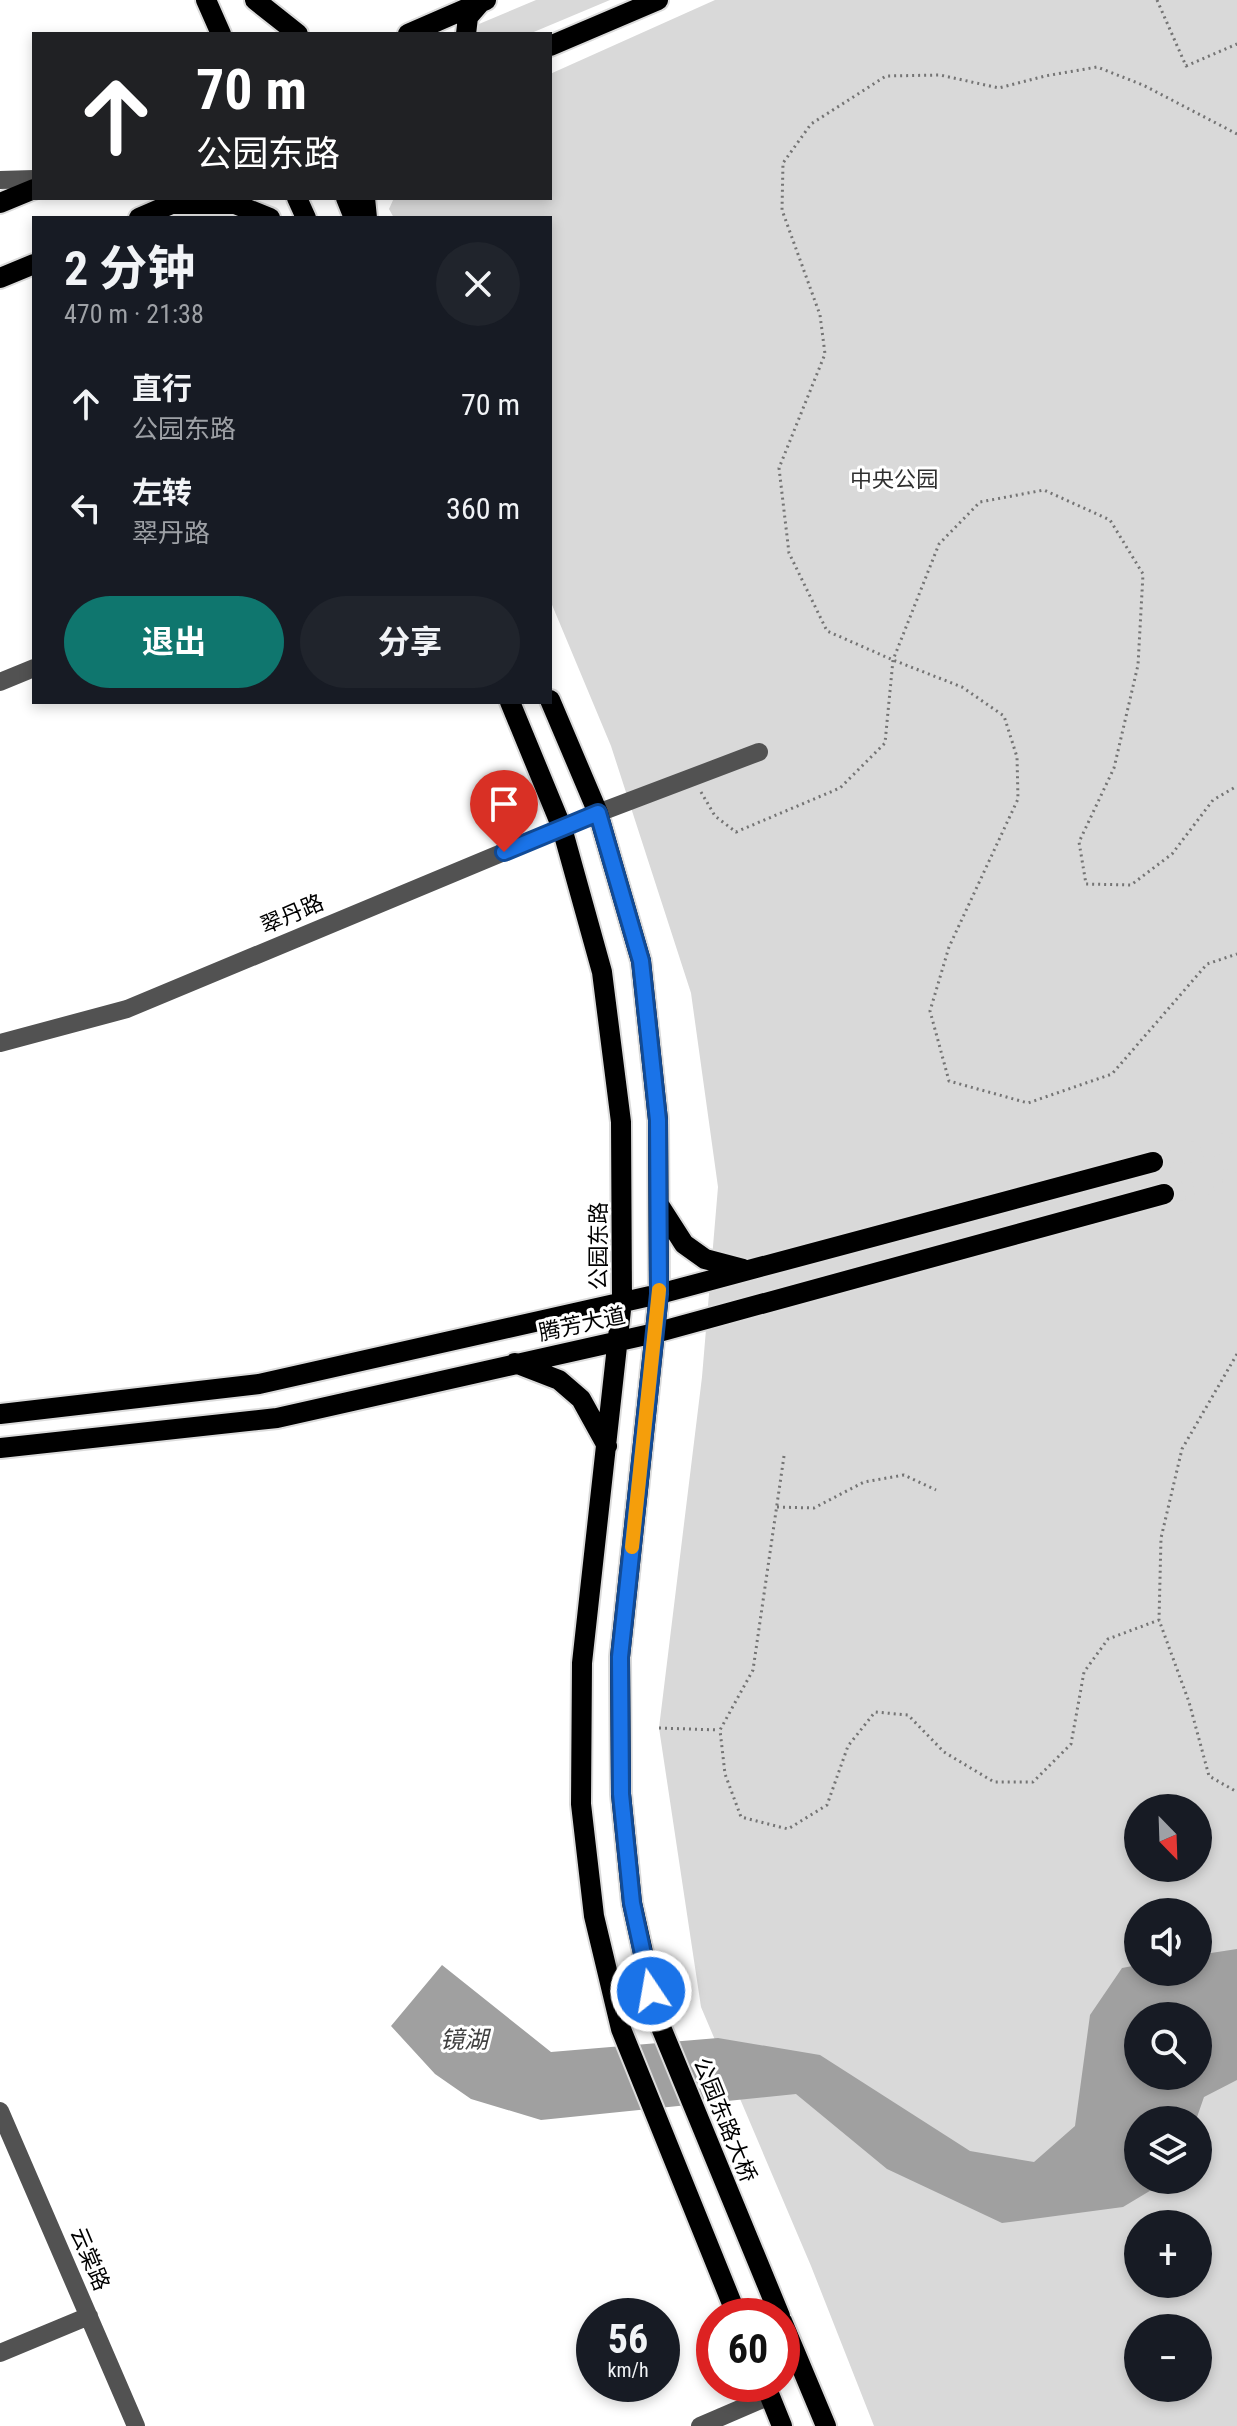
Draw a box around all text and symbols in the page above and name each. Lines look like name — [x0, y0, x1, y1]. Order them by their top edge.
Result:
text: 70 m — [196, 57, 307, 123]
icon: ahead — [64, 64, 168, 168]
text: 公园东路 — [196, 133, 340, 175]
text: 2 分钟 — [64, 240, 195, 297]
button: close — [436, 242, 520, 326]
text: 470 m · 21:38 — [64, 299, 204, 329]
text: 直行 — [132, 371, 192, 406]
icon: ahead — [64, 382, 108, 426]
text: 70 m — [461, 387, 520, 422]
text: 公园东路 — [132, 414, 236, 444]
park label: 中央公园 — [850, 467, 938, 492]
text: 左转 — [132, 475, 192, 510]
icon: left — [64, 486, 108, 530]
text: 360 m — [446, 491, 520, 526]
text: 翠丹路 — [132, 518, 210, 548]
button: 退出 — [64, 596, 284, 688]
button: 分享 — [300, 596, 520, 688]
pin — [470, 770, 538, 852]
icon: arrive — [482, 782, 526, 826]
street label: 翠丹路 — [257, 890, 327, 938]
street label: 公园东路 — [586, 1202, 611, 1290]
street label: 腾芳大道 — [536, 1303, 628, 1345]
north arrow — [1124, 1794, 1212, 1882]
map controls — [1124, 1794, 1212, 2402]
button: sound — [1124, 1898, 1212, 1986]
position arrow — [609, 1949, 693, 2033]
button: search — [1124, 2002, 1212, 2090]
water label: 镜湖 — [440, 2026, 492, 2054]
street label: 公园东路大桥 — [689, 2054, 761, 2186]
button: layers — [1124, 2106, 1212, 2194]
button: + — [1124, 2210, 1212, 2298]
street label: 云棠路 — [66, 2224, 114, 2294]
speed limit sign: 60 — [696, 2298, 800, 2402]
button: − — [1124, 2314, 1212, 2402]
text: 56 — [608, 2316, 648, 2363]
text: km/h — [607, 2358, 649, 2382]

